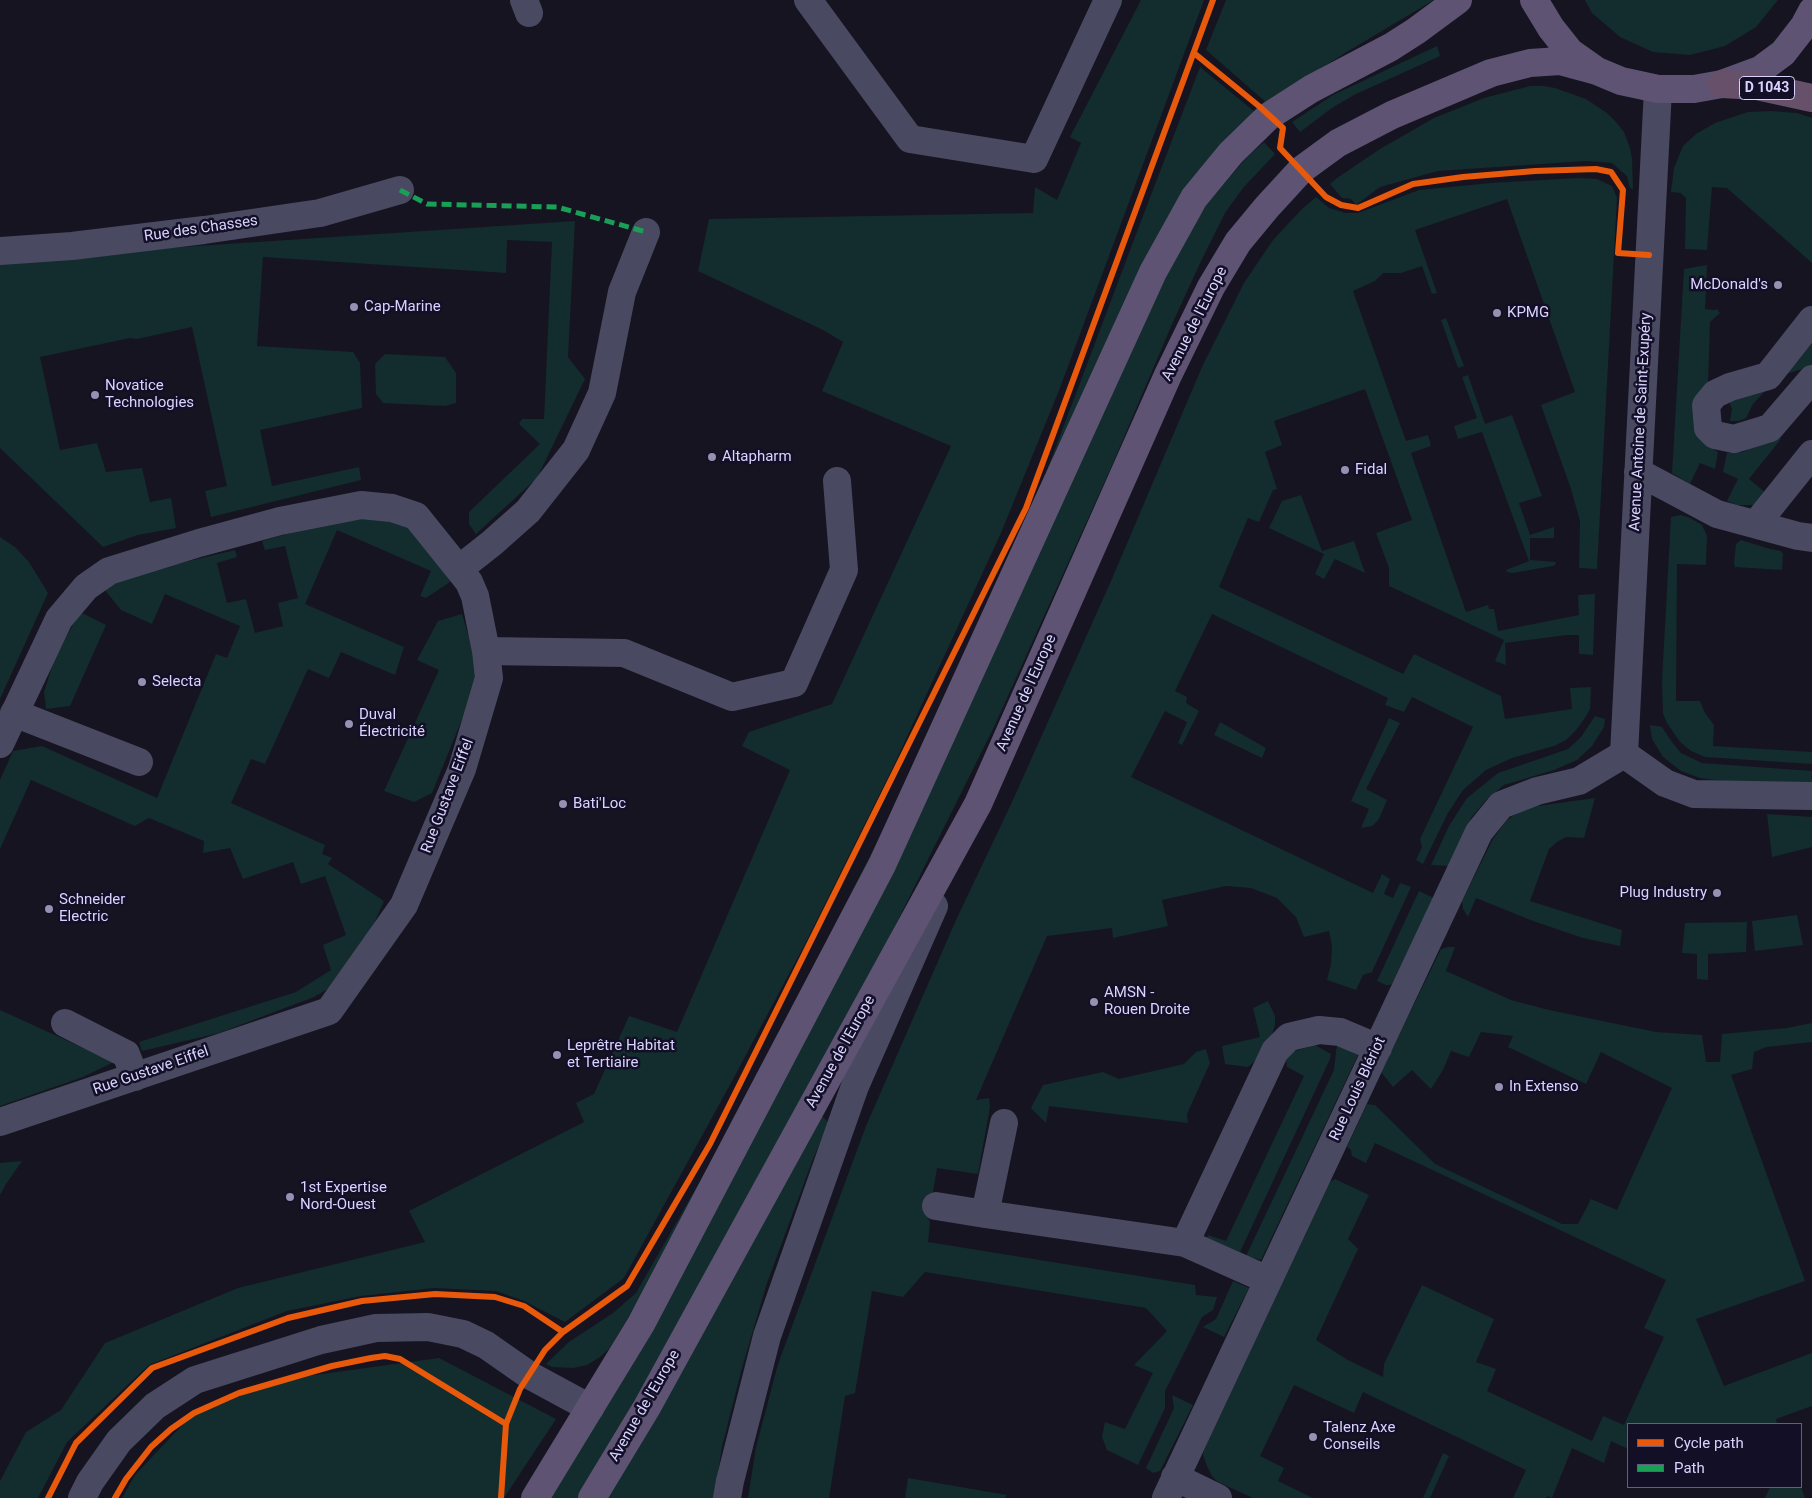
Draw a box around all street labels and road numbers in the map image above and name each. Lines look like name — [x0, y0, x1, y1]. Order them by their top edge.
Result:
road number: D 1043 — [1740, 76, 1794, 100]
street label: Rue des Chasses — [143, 212, 259, 246]
street label: Avenue de l'Europe — [1158, 264, 1232, 384]
street label: Avenue Antoine de Saint-Exupéry — [1626, 312, 1656, 532]
street label: Avenue de l'Europe — [993, 632, 1061, 754]
street label: Rue Gustave Eiffel — [418, 736, 478, 856]
street label: Avenue de l'Europe — [803, 993, 879, 1111]
street label: Rue Louis Blériot — [1326, 1034, 1390, 1144]
street label: Rue Gustave Eiffel — [91, 1043, 211, 1099]
street label: Avenue de l'Europe — [606, 1347, 684, 1465]

